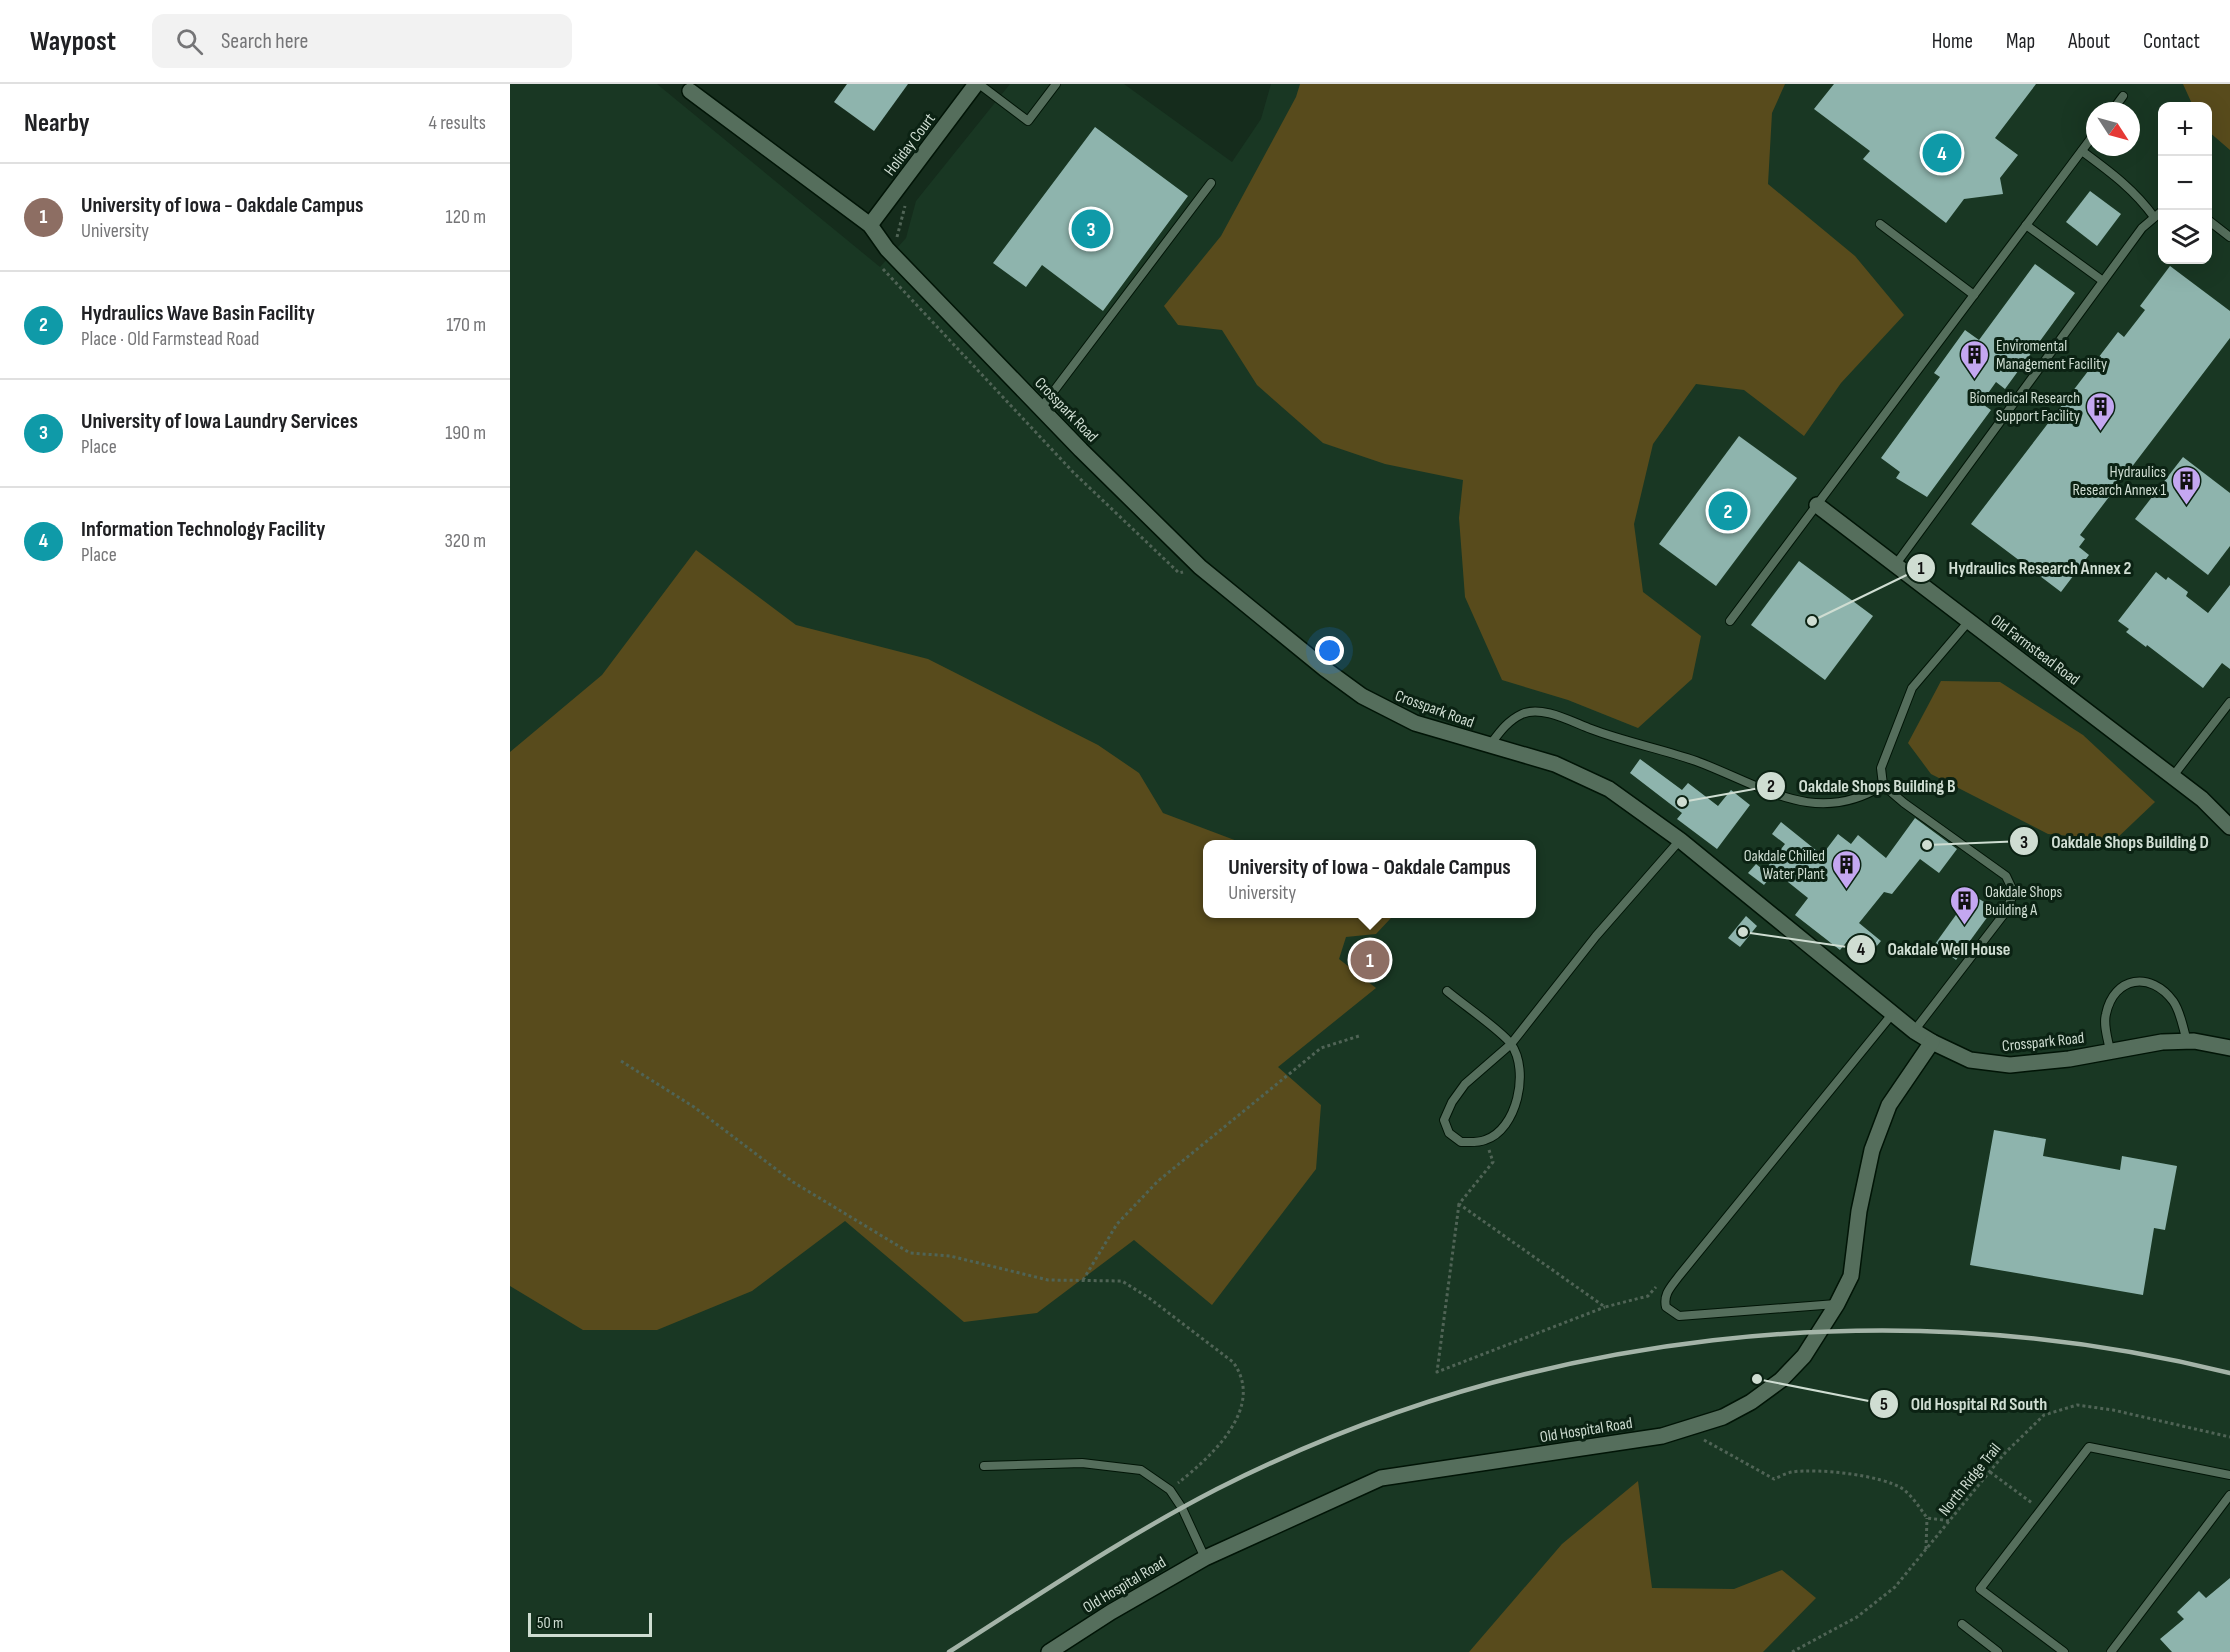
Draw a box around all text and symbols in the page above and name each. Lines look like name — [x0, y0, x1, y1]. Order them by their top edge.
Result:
search box — [152, 14, 572, 68]
text: Waypost — [30, 25, 116, 58]
icon: search — [173, 25, 206, 58]
text: Search here — [221, 28, 308, 55]
text: Home — [1932, 29, 1973, 54]
text: Map — [2006, 29, 2035, 54]
text: About — [2068, 29, 2110, 54]
text: Contact — [2143, 29, 2200, 54]
north arrow — [2086, 102, 2140, 156]
map controls — [2158, 102, 2212, 264]
button: + — [2158, 102, 2212, 156]
text: Nearby — [24, 108, 90, 139]
street label: Holiday Court — [881, 110, 940, 180]
text: 4 results — [429, 111, 486, 135]
pin: 4 — [1922, 130, 1962, 176]
button: − — [2158, 156, 2212, 210]
text: University of Iowa - Oakdale Campus — [81, 192, 364, 219]
text: 1 — [40, 205, 47, 229]
text: 120 m — [446, 205, 486, 229]
pin: 3 — [1072, 206, 1110, 252]
button: layers — [2158, 210, 2212, 264]
text: University — [81, 219, 149, 243]
text: Hydraulics Wave Basin Facility — [81, 300, 315, 327]
text: 2 — [39, 313, 48, 337]
text: 170 m — [446, 313, 486, 337]
text: Place · Old Farmstead Road — [81, 327, 259, 351]
place label: Enviromental Management Facility — [1996, 337, 2107, 374]
building icon: Enviromental Management Facility — [1959, 338, 1991, 380]
street label: Crosspark Road — [1030, 374, 1101, 446]
place label: Biomedical Research Support Facility — [1969, 389, 2080, 426]
building icon: Biomedical Research Support Facility — [2085, 390, 2117, 432]
text: University of Iowa Laundry Services — [81, 408, 358, 435]
text: 3 — [39, 421, 48, 445]
text: 190 m — [445, 421, 486, 445]
text: Place — [81, 435, 117, 459]
place label: Hydraulics Research Annex 1 — [2073, 463, 2166, 500]
building icon: Hydraulics Research Annex 1 — [2171, 464, 2203, 506]
pin: 2 — [1708, 488, 1748, 534]
text: Information Technology Facility — [81, 516, 325, 543]
text: 4 — [39, 529, 48, 553]
text: 320 m — [444, 529, 486, 553]
text: Place — [81, 543, 117, 567]
callout: Hydraulics Research Annex 2 — [1906, 550, 2143, 586]
text: 1 — [1917, 558, 1925, 579]
text: Hydraulics Research Annex 2 — [1949, 558, 2131, 579]
street label: Old Farmstead Road — [1987, 611, 2083, 690]
your location — [1315, 636, 1344, 665]
street label: Crosspark Road — [1392, 686, 1477, 732]
callout: Oakdale Shops Building B — [1756, 768, 1967, 804]
text: 2 — [1767, 776, 1775, 797]
text: Oakdale Shops Building B — [1799, 776, 1956, 797]
callout: Oakdale Shops Building D — [2009, 823, 2221, 859]
text: 3 — [2020, 832, 2028, 853]
text: Oakdale Shops Building D — [2051, 832, 2209, 853]
popup — [1203, 840, 1536, 918]
place label: Oakdale Chilled Water Plant — [1744, 847, 1825, 884]
building icon: Oakdale Chilled Water Plant — [1830, 848, 1862, 890]
text: University of Iowa - Oakdale Campus — [1228, 854, 1511, 881]
text: University — [1228, 881, 1296, 905]
place label: Oakdale Shops Building A — [1985, 883, 2063, 920]
building icon: Oakdale Shops Building A — [1948, 884, 1980, 926]
callout: Oakdale Well House — [1846, 931, 2023, 967]
pin: 1 — [1350, 938, 1390, 982]
text: 4 — [1857, 939, 1866, 960]
text: Oakdale Well House — [1887, 939, 2011, 960]
street label: Crosspark Road — [2001, 1029, 2085, 1056]
callout: Old Hospital Rd South — [1869, 1386, 2059, 1422]
text: 5 — [1880, 1394, 1888, 1415]
text: Old Hospital Rd South — [1911, 1394, 2047, 1415]
street label: Old Hospital Road — [1539, 1414, 1634, 1447]
street label: North Ridge Trail — [1935, 1440, 2005, 1520]
street label: Old Hospital Road — [1080, 1553, 1170, 1617]
scale bar — [528, 1610, 652, 1638]
text: 50 m — [537, 1614, 563, 1633]

